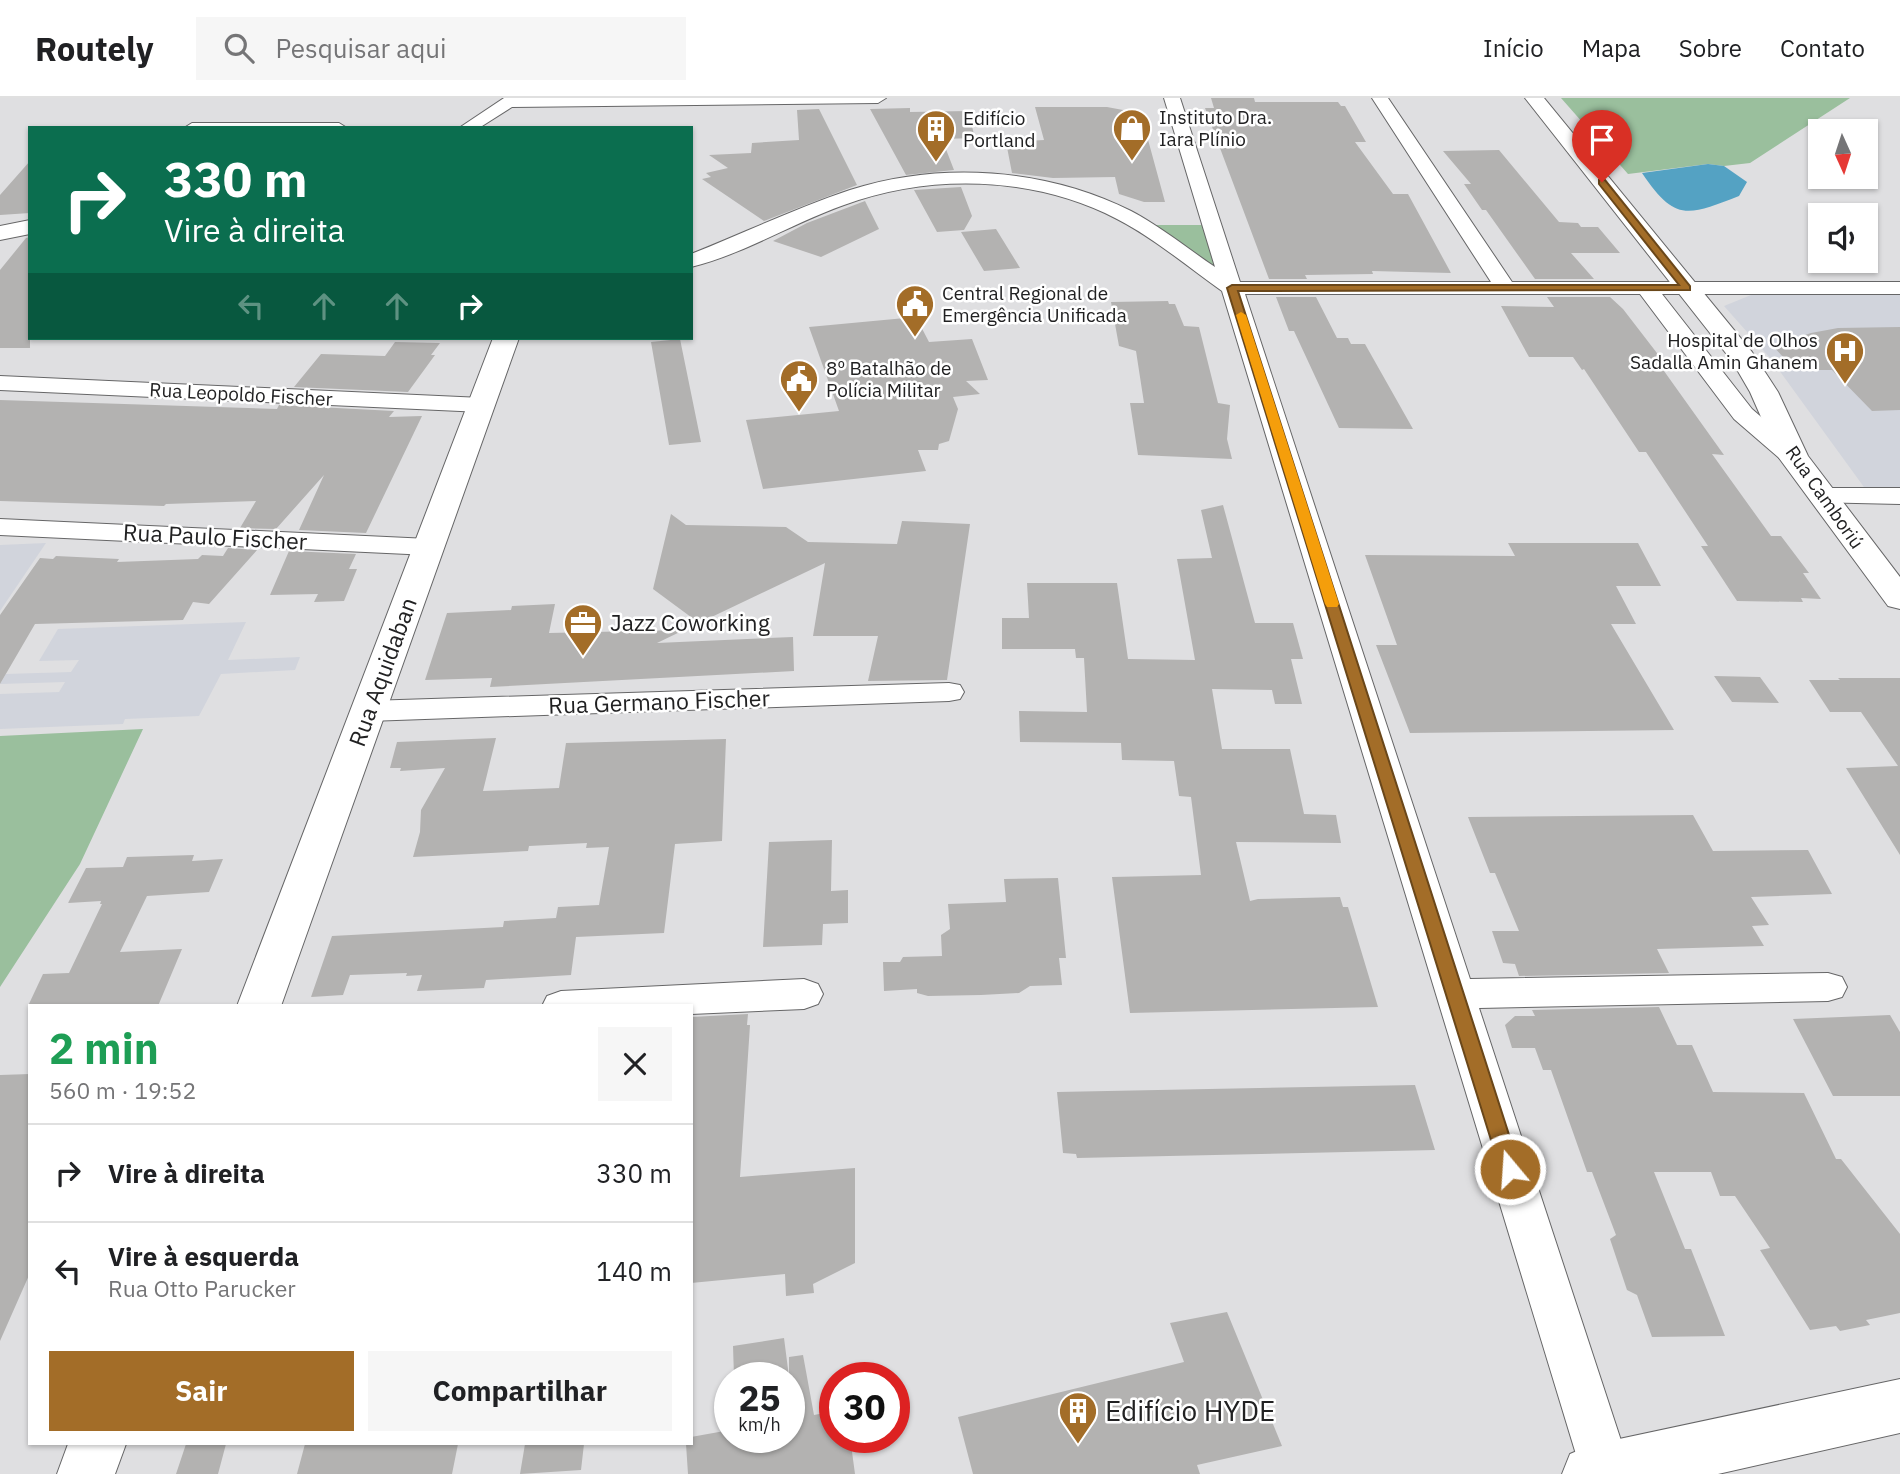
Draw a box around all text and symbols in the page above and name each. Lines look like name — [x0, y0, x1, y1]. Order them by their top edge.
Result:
search box — [196, 17, 686, 80]
text: Routely — [35, 27, 154, 70]
icon: search — [220, 29, 258, 67]
text: Pesquisar aqui — [276, 31, 447, 65]
text: Início — [1483, 32, 1544, 64]
text: Mapa — [1582, 32, 1641, 64]
text: Sobre — [1679, 32, 1742, 64]
text: Contato — [1780, 32, 1865, 64]
place label: Instituto Dra. Iara Plínio — [1159, 105, 1272, 151]
place label: Edifício Portland — [963, 106, 1036, 152]
shop icon: Instituto Dra. Iara Plínio — [1111, 107, 1153, 162]
building icon: Edifício Portland — [915, 108, 957, 163]
pin — [1572, 110, 1632, 182]
north arrow — [1808, 119, 1878, 189]
map controls — [1808, 119, 1878, 273]
icon: arrive — [1583, 121, 1621, 159]
text: 330 m — [164, 147, 308, 210]
icon: right — [49, 154, 140, 245]
button: sound — [1808, 203, 1878, 273]
text: Vire à direita — [164, 209, 345, 251]
place label: Central Regional de Emergência Unificada — [942, 281, 1127, 327]
public building icon: Central Regional de Emergência Unificada — [894, 283, 936, 338]
icon: left — [232, 287, 270, 325]
icon: ahead — [305, 287, 343, 325]
icon: ahead — [378, 287, 416, 325]
icon: right — [451, 287, 489, 325]
place label: Hospital de Olhos Sadalla Amin Ghanem — [1630, 328, 1818, 374]
hospital icon: Hospital de Olhos Sadalla Amin Ghanem — [1824, 330, 1866, 385]
place label: 8º Batalhão de Polícia Militar — [826, 356, 952, 402]
public building icon: 8º Batalhão de Polícia Militar — [778, 358, 820, 413]
street label: Rua Leopoldo Fischer — [149, 377, 333, 411]
street label: Rua Camboriú — [1781, 441, 1869, 553]
street label: Rua Paulo Fischer — [122, 516, 309, 556]
street label: Rua Aquidaban — [341, 593, 423, 750]
office icon: Jazz Coworking — [562, 602, 604, 657]
place label: Jazz Coworking — [610, 607, 770, 637]
street label: Rua Germano Fischer — [548, 682, 771, 720]
text: 2 min — [49, 1021, 159, 1076]
button: close — [598, 1027, 672, 1101]
text: 560 m · 19:52 — [49, 1075, 196, 1105]
position arrow — [1473, 1132, 1547, 1206]
icon: right — [49, 1154, 87, 1192]
text: Vire à direita — [108, 1156, 265, 1190]
text: 330 m — [596, 1156, 672, 1190]
text: Vire à esquerda — [108, 1239, 299, 1273]
icon: left — [49, 1252, 87, 1290]
text: 140 m — [596, 1254, 672, 1288]
text: Rua Otto Parucker — [108, 1273, 296, 1303]
button: Sair — [49, 1351, 354, 1431]
button: Compartilhar — [368, 1351, 672, 1431]
speed limit sign: 30 — [819, 1362, 910, 1453]
text: 25 — [738, 1375, 781, 1421]
building icon: Edifício HYDE — [1057, 1390, 1099, 1445]
place label: Edifício HYDE — [1105, 1392, 1275, 1429]
text: km/h — [738, 1413, 781, 1436]

